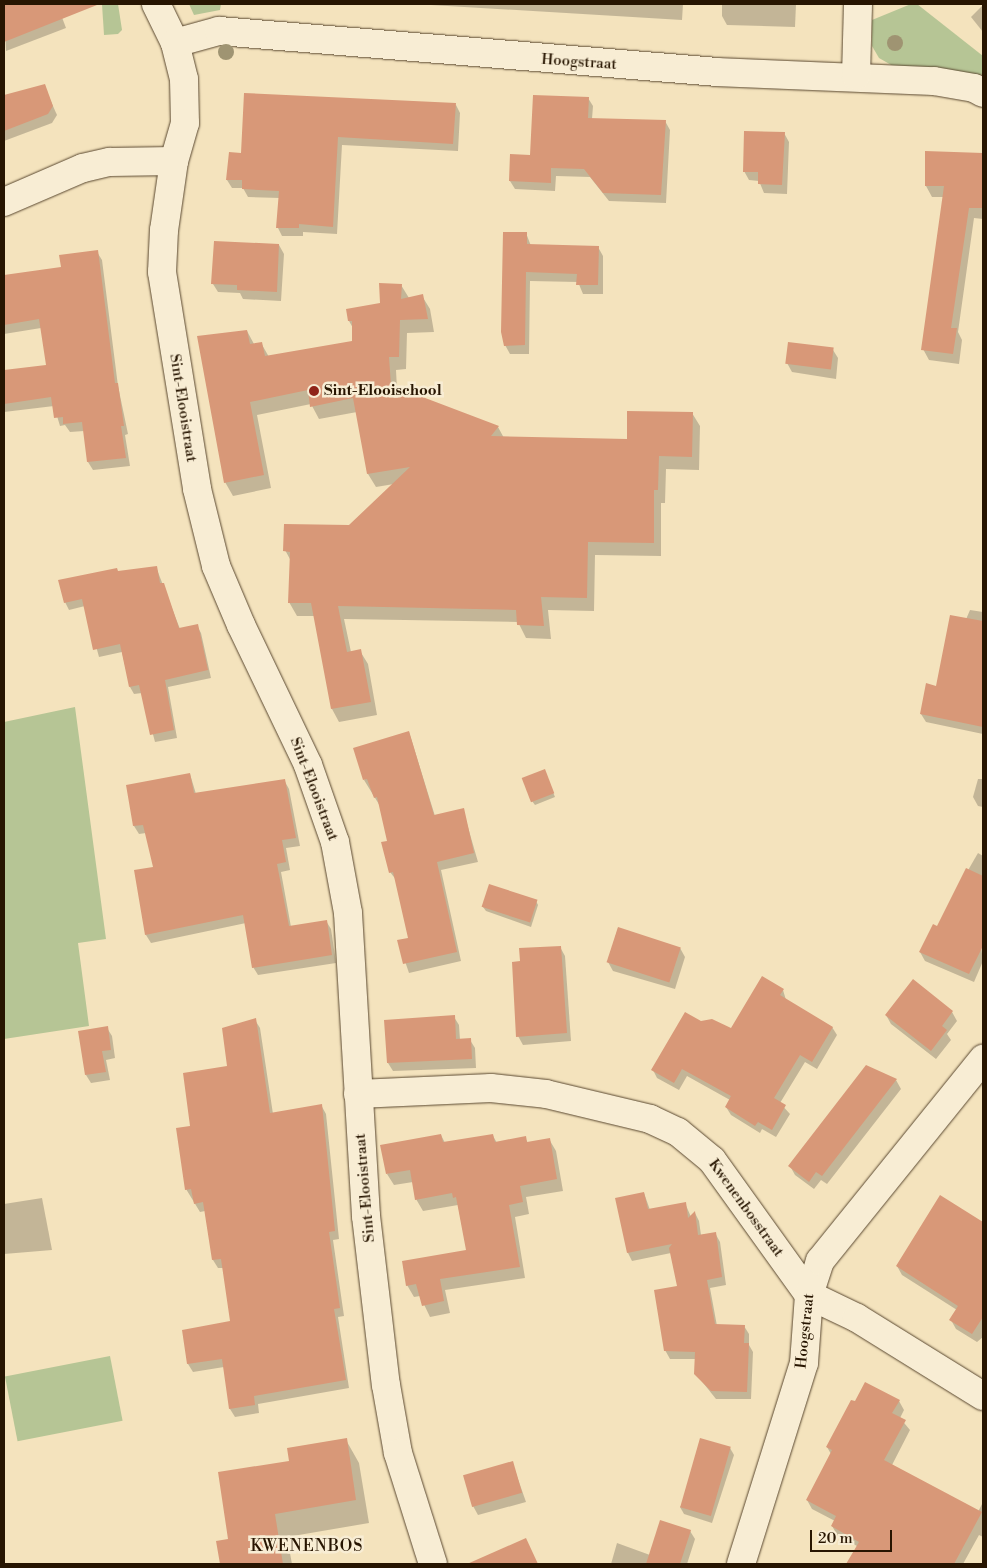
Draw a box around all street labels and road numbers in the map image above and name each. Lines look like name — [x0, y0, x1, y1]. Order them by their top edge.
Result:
street label: Hoogstraat — [541, 50, 617, 74]
street label: Sint-Elooistraat — [166, 353, 200, 463]
street label: Sint-Elooistraat — [286, 735, 342, 843]
street label: Sint-Elooistraat — [351, 1133, 379, 1243]
street label: Kwenenbosstraat — [705, 1156, 787, 1260]
street label: Hoogstraat — [792, 1292, 818, 1370]

